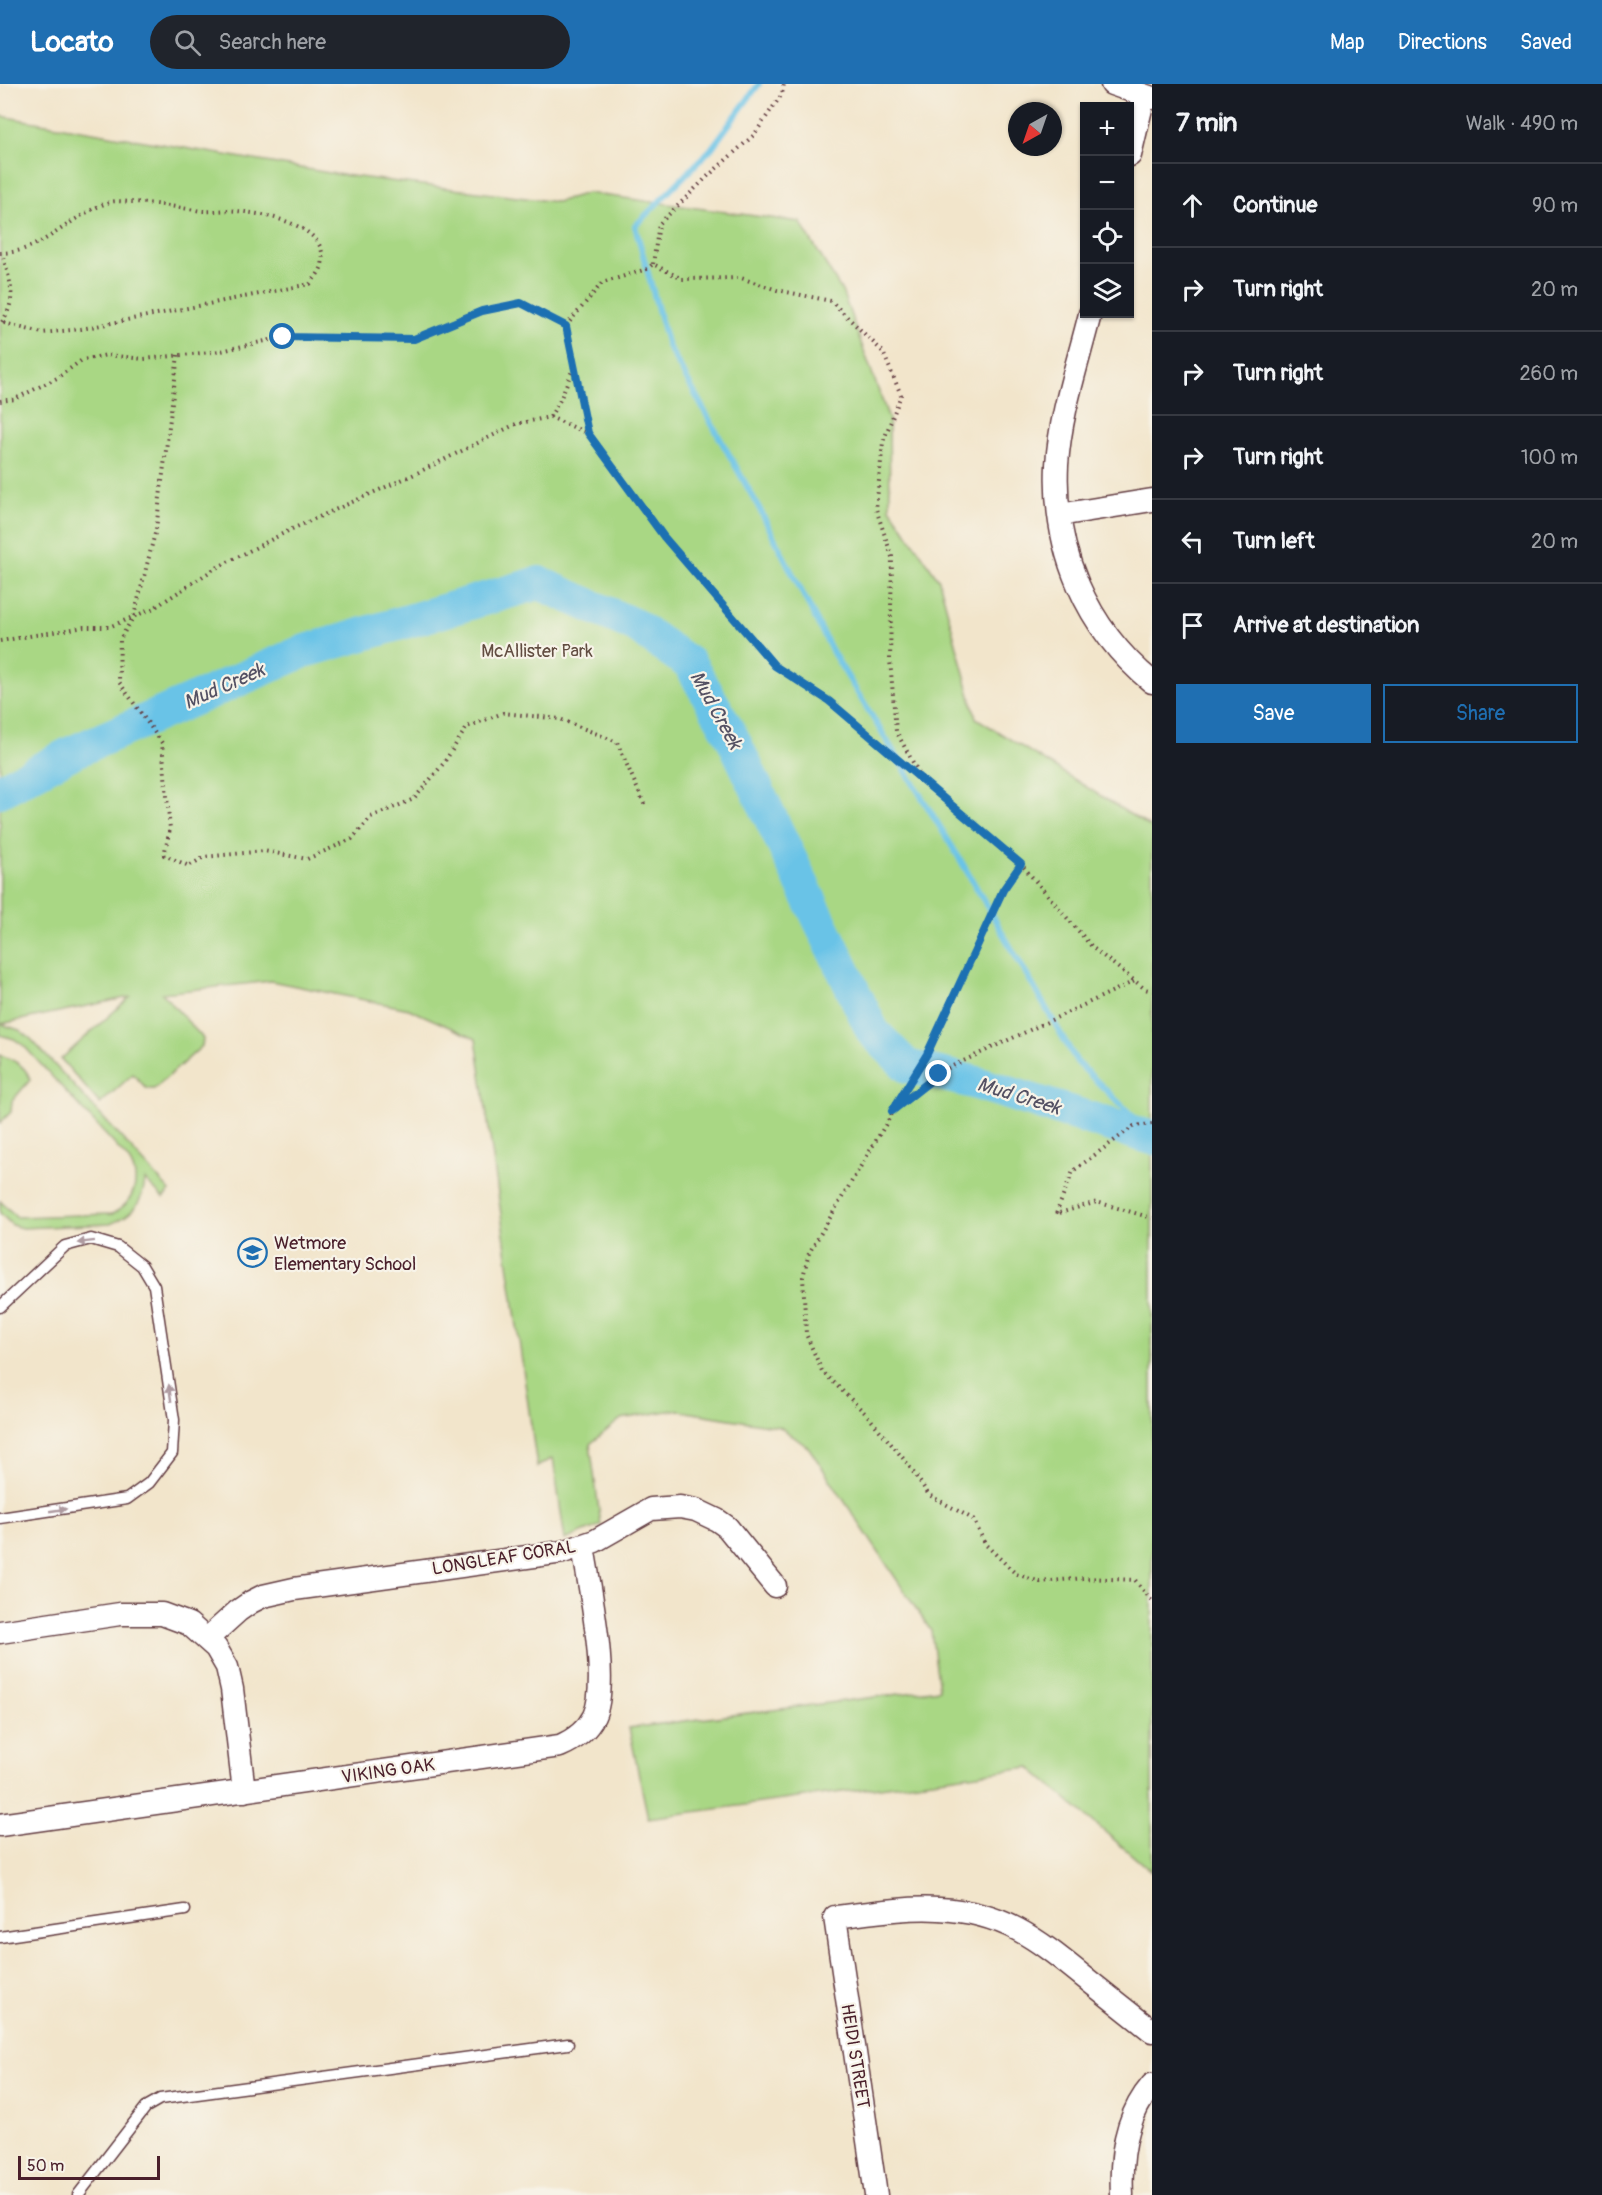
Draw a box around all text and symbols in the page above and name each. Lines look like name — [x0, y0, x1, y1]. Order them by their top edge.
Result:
search box — [150, 15, 570, 69]
text: Locato — [30, 25, 114, 60]
icon: search — [171, 26, 204, 59]
text: Search here — [219, 28, 326, 56]
text: Map — [1330, 29, 1365, 56]
text: Directions — [1398, 29, 1487, 56]
text: Saved — [1520, 29, 1572, 56]
north arrow — [1008, 102, 1062, 156]
map controls — [1080, 102, 1134, 318]
button: + — [1080, 102, 1134, 156]
text: 7 min — [1176, 107, 1238, 139]
text: Walk · 490 m — [1466, 111, 1578, 136]
button: − — [1080, 156, 1134, 210]
icon: ahead — [1176, 189, 1209, 222]
text: Continue — [1233, 191, 1317, 219]
text: 90 m — [1532, 193, 1578, 218]
button: locate — [1080, 210, 1134, 264]
button: layers — [1080, 264, 1134, 318]
icon: right — [1176, 273, 1209, 306]
text: Turn right — [1233, 275, 1323, 303]
text: 20 m — [1531, 277, 1578, 302]
route start — [269, 323, 295, 349]
icon: right — [1176, 357, 1209, 390]
text: Turn right — [1233, 359, 1323, 387]
text: 260 m — [1519, 361, 1578, 386]
icon: right — [1176, 441, 1209, 474]
text: Turn right — [1233, 443, 1323, 471]
text: 100 m — [1521, 445, 1578, 470]
icon: left — [1176, 525, 1209, 558]
text: Turn left — [1233, 527, 1315, 555]
text: 20 m — [1531, 529, 1578, 554]
icon: arrive — [1176, 609, 1209, 642]
text: Arrive at destination — [1233, 611, 1419, 639]
park label: McAllister Park — [481, 640, 593, 663]
water label: Mud Creek — [180, 656, 270, 715]
water label: Mud Creek — [684, 666, 749, 755]
button: Save — [1176, 684, 1371, 743]
button: Share — [1383, 684, 1578, 743]
route end — [925, 1060, 951, 1086]
water label: Mud Creek — [974, 1072, 1065, 1121]
place label: Wetmore Elementary School — [274, 1232, 416, 1276]
one-way arrow — [77, 1237, 96, 1247]
school or university icon: Wetmore Elementary School — [237, 1237, 269, 1269]
one-way arrow — [166, 1383, 175, 1402]
one-way arrow — [49, 1505, 68, 1514]
street label: LONGLEAF CORAL — [430, 1535, 578, 1581]
street label: VIKING OAK — [340, 1753, 436, 1789]
street label: HEIDI STREET — [835, 2002, 875, 2110]
scale bar — [18, 2153, 160, 2180]
text: 50 m — [27, 2156, 64, 2176]

